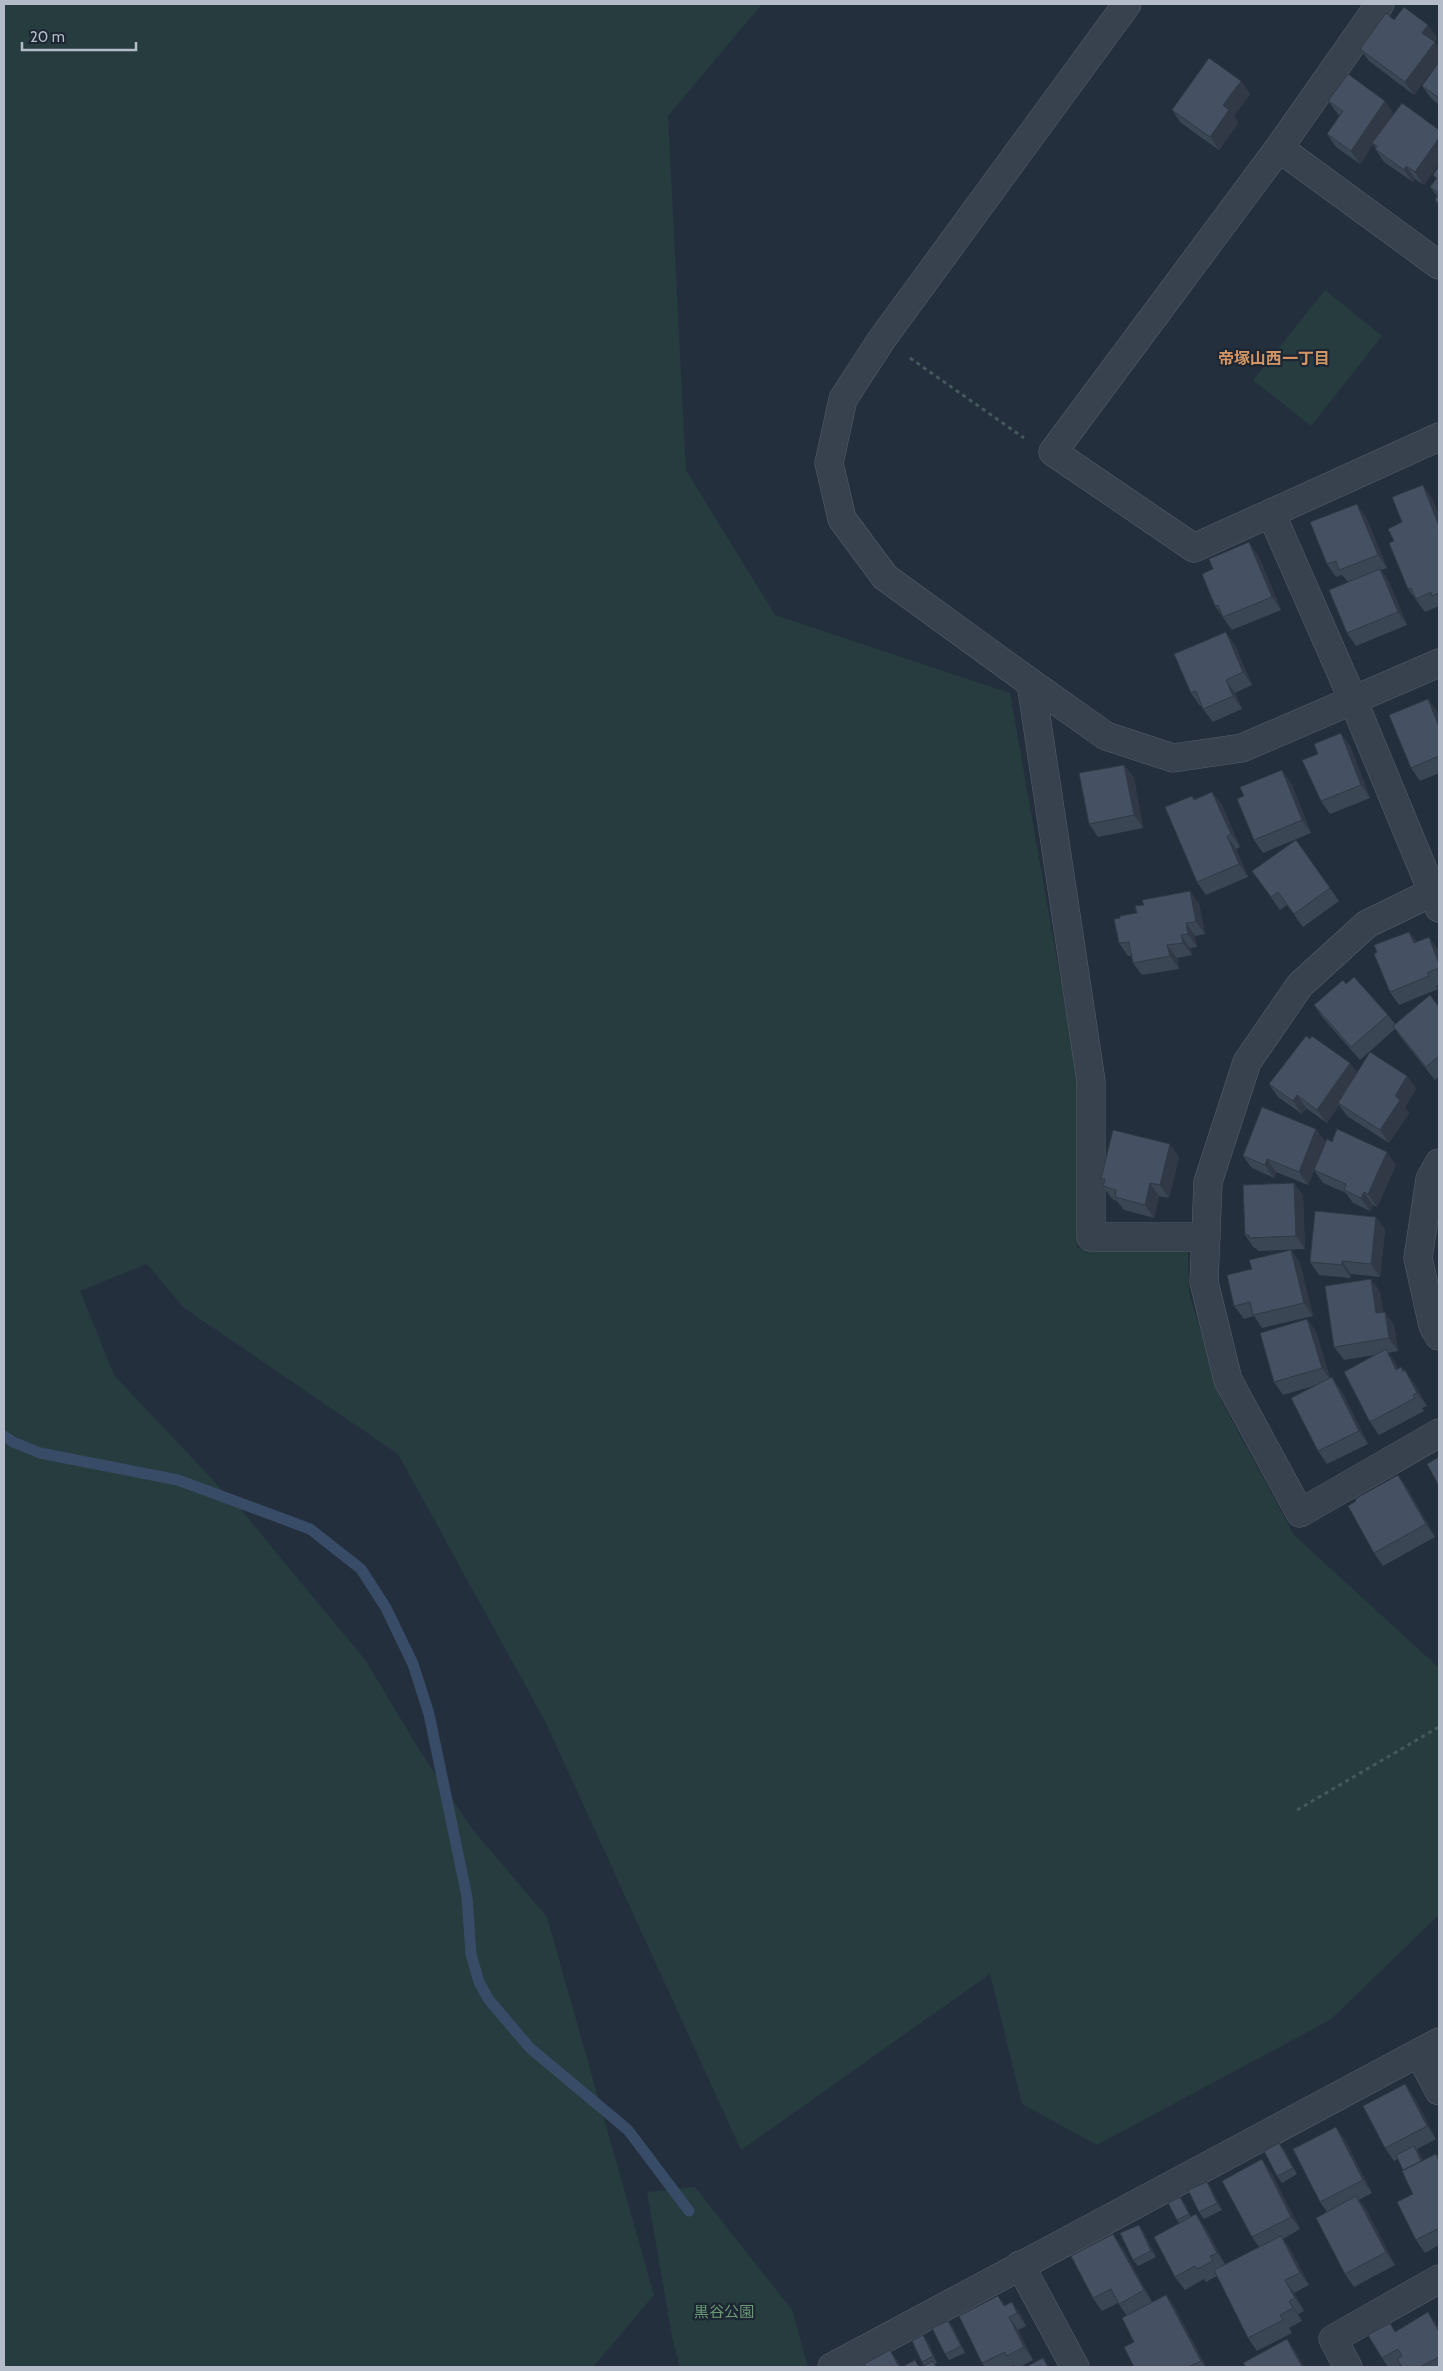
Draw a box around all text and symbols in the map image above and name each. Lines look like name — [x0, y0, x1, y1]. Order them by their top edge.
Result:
scale bar — [22, 20, 136, 52]
text: 20 m — [30, 28, 65, 46]
district label: 帝塚山西一丁目 — [1218, 349, 1330, 368]
park label: 黒谷公園 — [694, 2303, 754, 2321]

